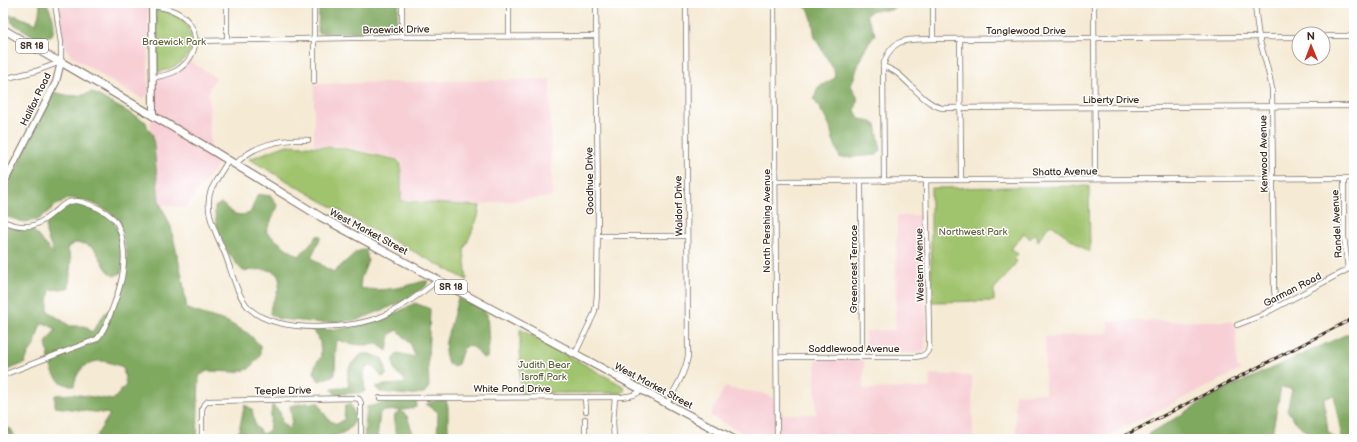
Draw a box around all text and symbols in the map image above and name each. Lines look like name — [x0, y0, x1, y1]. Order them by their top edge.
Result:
street label: Braewick Drive — [362, 23, 430, 37]
street label: Tanglewood Drive — [986, 25, 1066, 37]
north arrow — [1291, 26, 1331, 66]
text: N — [1307, 30, 1315, 43]
park label: Braewick Park — [142, 36, 206, 48]
road number: SR 18 — [16, 39, 48, 53]
street label: Halifax Road — [18, 71, 54, 128]
street label: Liberty Drive — [1083, 94, 1139, 106]
street label: Kenwood Avenue — [1257, 115, 1271, 193]
street label: Goodhue Drive — [583, 147, 597, 215]
street label: Shatto Avenue — [1032, 165, 1098, 179]
street label: North Pershing Avenue — [761, 169, 773, 273]
street label: Waldorf Drive — [672, 175, 686, 236]
street label: Randel Avenue — [1329, 189, 1345, 258]
street label: West Market Street — [327, 206, 410, 258]
street label: Greencrest Terrace — [848, 225, 860, 313]
park label: Northwest Park — [939, 226, 1007, 238]
street label: Western Avenue — [913, 228, 927, 302]
street label: Garman Road — [1262, 270, 1324, 310]
road number: SR 18 — [435, 280, 467, 294]
street label: Saddlewood Avenue — [808, 343, 900, 355]
park label: Judith Bear Isroff Park — [518, 359, 570, 383]
street label: West Market Street — [612, 360, 695, 412]
street label: White Pond Drive — [473, 383, 551, 395]
street label: Teeple Drive — [254, 385, 312, 397]

